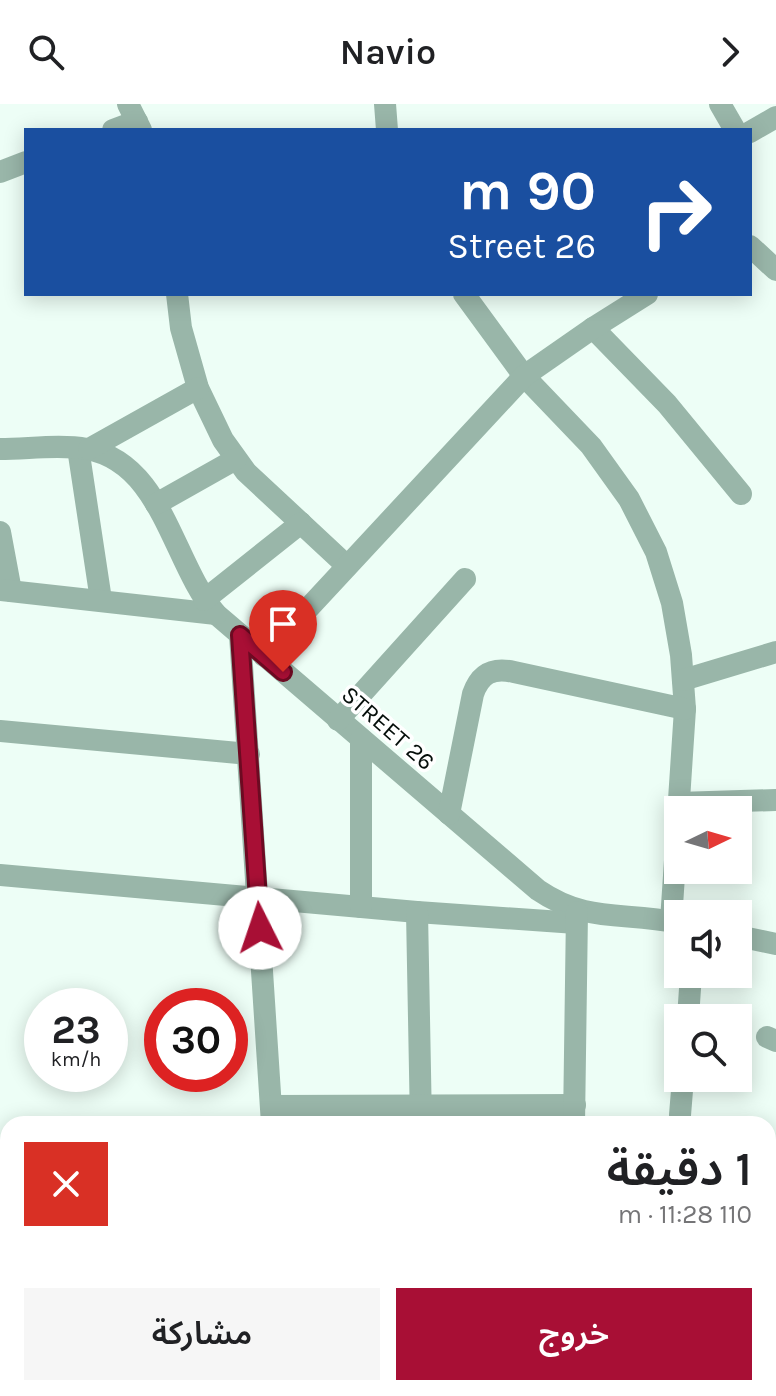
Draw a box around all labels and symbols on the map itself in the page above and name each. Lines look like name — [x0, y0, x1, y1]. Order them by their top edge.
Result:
pin — [249, 590, 317, 672]
street label: STREET 26 — [336, 680, 440, 776]
north arrow — [664, 796, 752, 884]
position arrow — [218, 886, 302, 970]
speed limit sign: 30 — [144, 988, 248, 1092]

